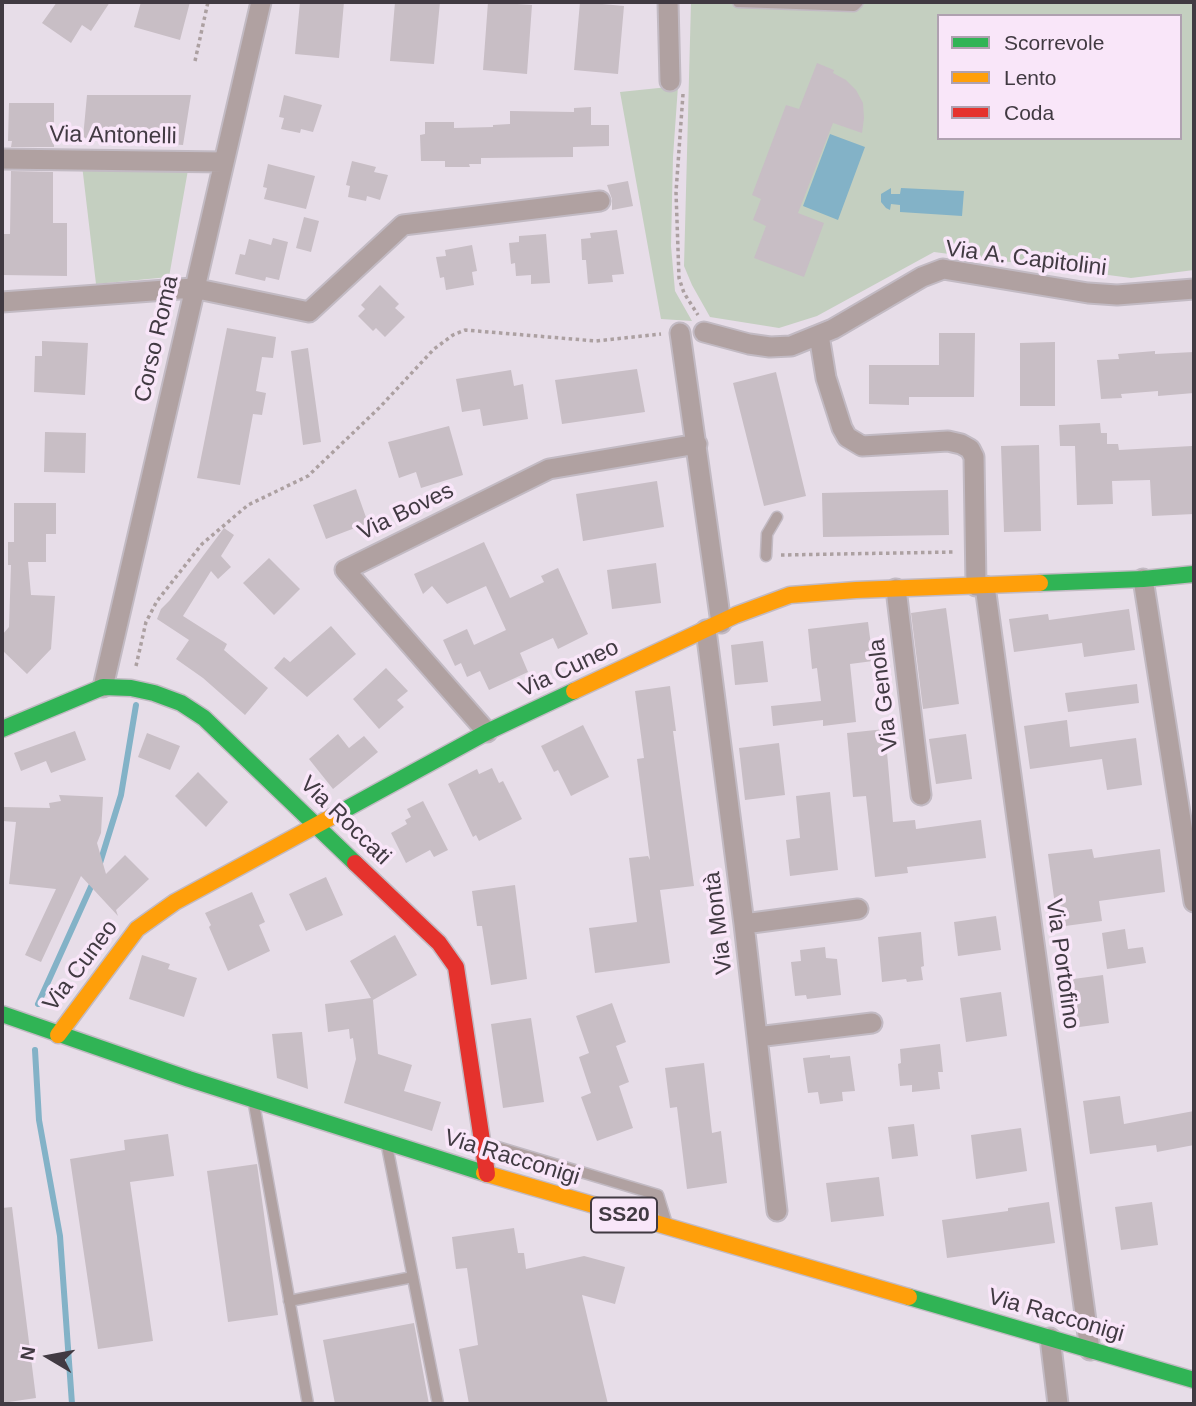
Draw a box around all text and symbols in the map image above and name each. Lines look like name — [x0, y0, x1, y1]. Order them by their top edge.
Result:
legend — [937, 14, 1182, 140]
text: Scorrevole — [1004, 31, 1104, 54]
text: Lento — [1004, 66, 1057, 89]
text: Coda — [1004, 101, 1054, 124]
street label: Via Antonelli — [49, 121, 177, 151]
street label: Via A. Capitolini — [944, 235, 1108, 283]
street label: Corso Roma — [129, 273, 185, 405]
street label: Via Boves — [354, 477, 458, 547]
street label: Via Cuneo — [515, 634, 623, 704]
street label: Via Genola — [863, 637, 905, 753]
street label: Via Roccati — [294, 771, 396, 871]
street label: Via Montà — [699, 870, 739, 976]
street label: Via Portofino — [1039, 897, 1085, 1031]
street label: Via Cuneo — [38, 915, 124, 1017]
street label: Via Racconigi — [441, 1124, 583, 1192]
road number: SS20 — [591, 1198, 657, 1232]
street label: Via Racconigi — [985, 1283, 1127, 1349]
north arrow — [14, 1322, 84, 1392]
text: N — [16, 1345, 39, 1362]

